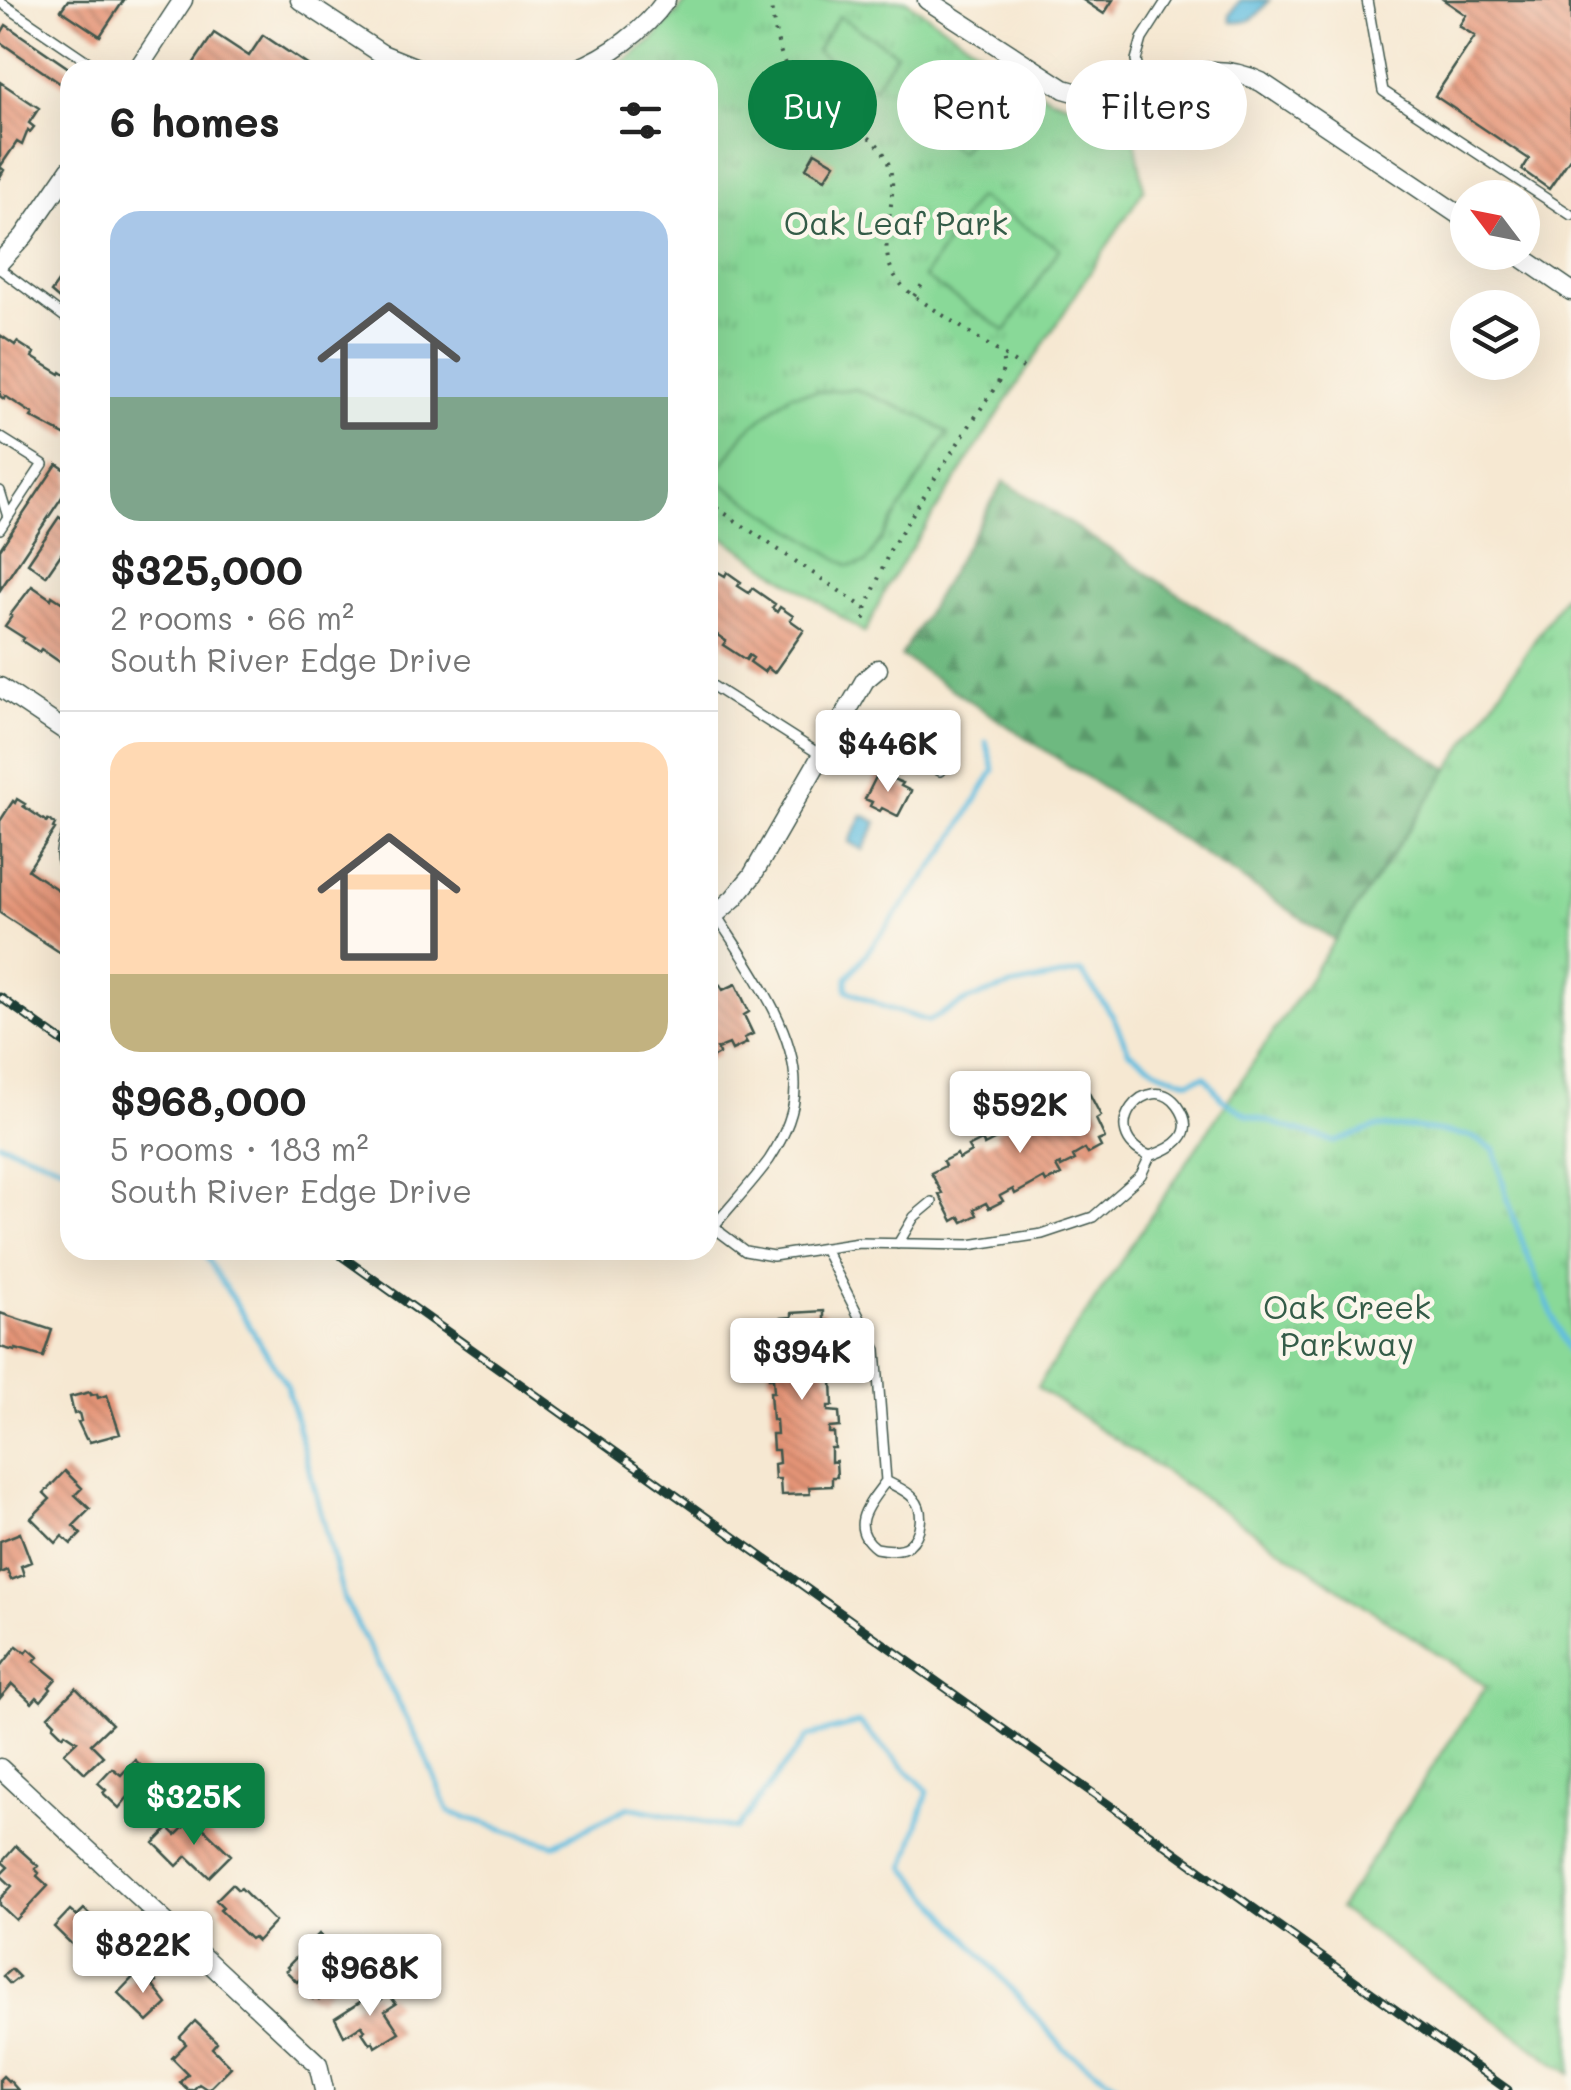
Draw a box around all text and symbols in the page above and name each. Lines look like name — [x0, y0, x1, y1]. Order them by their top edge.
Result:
chip: Buy — [748, 60, 877, 150]
chip: Rent — [897, 60, 1046, 150]
chip: Filters — [1066, 60, 1247, 150]
text: 6 homes — [110, 93, 280, 148]
icon: filters — [613, 93, 668, 148]
north arrow — [1450, 180, 1540, 270]
map controls — [1450, 180, 1540, 380]
park label: Oak Leaf Park — [784, 201, 1008, 243]
icon: home — [299, 276, 479, 456]
button: layers — [1450, 290, 1540, 380]
text: $325,000 — [110, 541, 303, 596]
text: 2 rooms · 66 m² — [110, 596, 354, 638]
text: South River Edge Drive — [110, 638, 472, 680]
pin: $446K — [818, 710, 958, 795]
text: $446K — [838, 721, 938, 763]
icon: home — [299, 807, 479, 987]
pin: $592K — [950, 1071, 1090, 1156]
text: $968,000 — [110, 1072, 307, 1127]
text: $592K — [972, 1082, 1068, 1124]
text: 5 rooms · 183 m² — [110, 1127, 369, 1169]
text: South River Edge Drive — [110, 1169, 472, 1211]
park label: Oak Creek Parkway — [1263, 1285, 1431, 1365]
pin: $394K — [732, 1318, 872, 1403]
text: $394K — [752, 1329, 852, 1371]
pin: $325K — [124, 1763, 264, 1848]
text: $325K — [146, 1774, 242, 1816]
pin: $822K — [73, 1911, 213, 1996]
text: $822K — [95, 1922, 191, 1964]
pin: $968K — [300, 1934, 440, 2019]
text: $968K — [320, 1945, 420, 1987]

